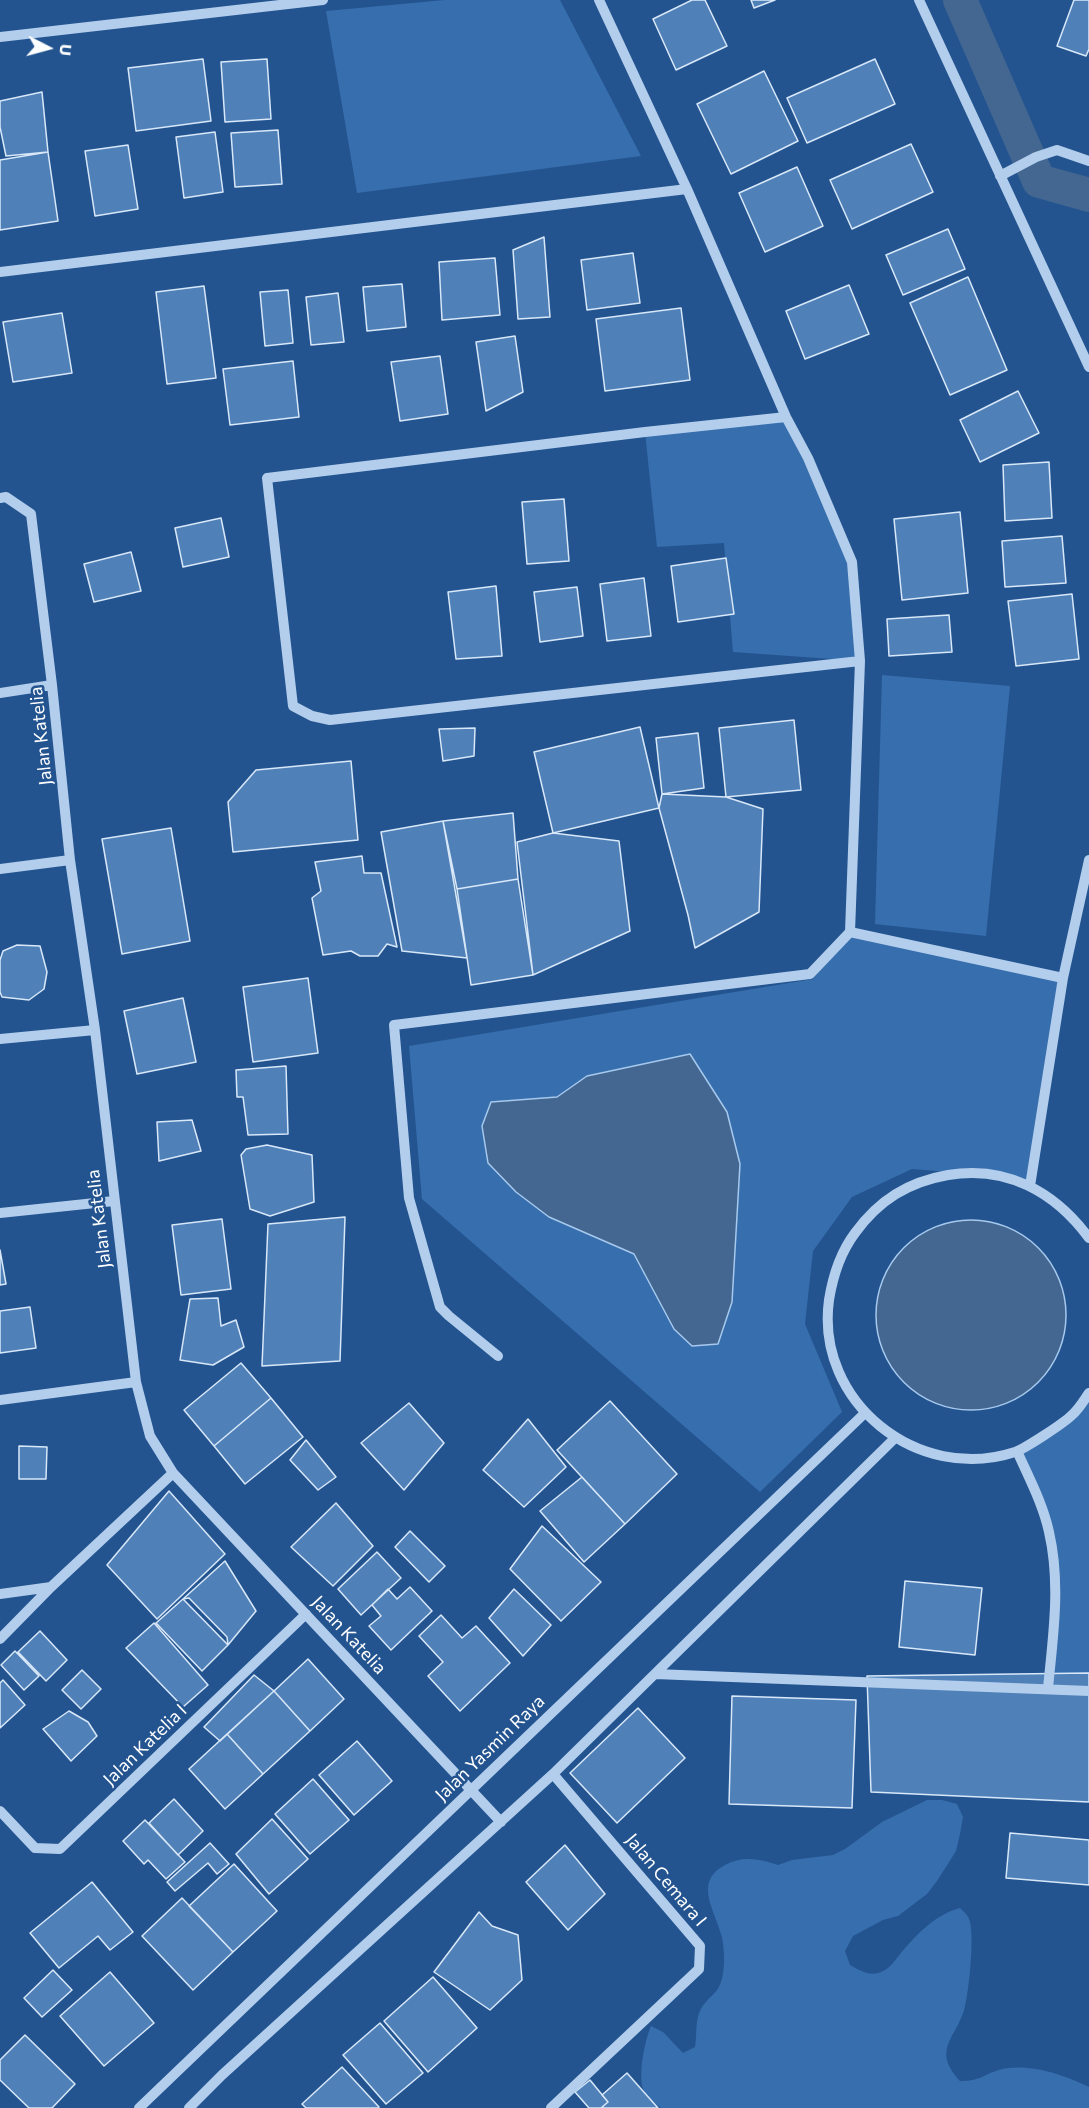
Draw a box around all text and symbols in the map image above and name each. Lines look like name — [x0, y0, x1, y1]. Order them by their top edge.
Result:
north arrow — [18, 18, 78, 78]
text: U — [56, 43, 76, 57]
street label: Jalan Katelia — [25, 686, 57, 786]
street label: Jalan Katelia — [82, 1168, 116, 1270]
street label: Jalan Katelia — [307, 1591, 391, 1679]
street label: Jalan Yasmin Raya — [431, 1690, 549, 1806]
street label: Jalan Katelia I — [99, 1700, 191, 1790]
street label: Jalan Cemara I — [621, 1829, 711, 1931]

